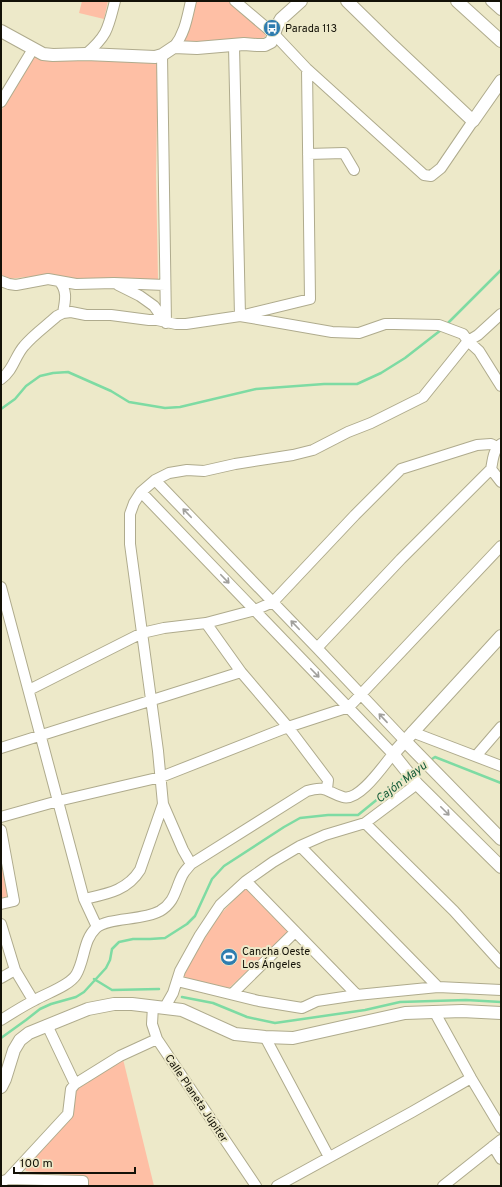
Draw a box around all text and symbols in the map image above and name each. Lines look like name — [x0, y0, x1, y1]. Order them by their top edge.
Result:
bus stop icon: Parada 113 — [262, 18, 282, 38]
place label: Parada 113 — [285, 22, 337, 36]
one-way arrow — [182, 508, 192, 518]
one-way arrow — [220, 574, 230, 584]
one-way arrow — [290, 620, 300, 630]
one-way arrow — [310, 667, 319, 677]
one-way arrow — [378, 713, 387, 723]
water label: Cajón Mayu — [373, 758, 431, 807]
one-way arrow — [440, 806, 450, 816]
place label: Cancha Oeste Los Ángeles — [242, 945, 310, 972]
sports icon: Cancha Oeste Los Ángeles — [219, 947, 239, 967]
street label: Calle Planeta Júpiter — [162, 1052, 231, 1146]
scale bar — [14, 1149, 135, 1175]
text: 100 m — [20, 1156, 53, 1172]

